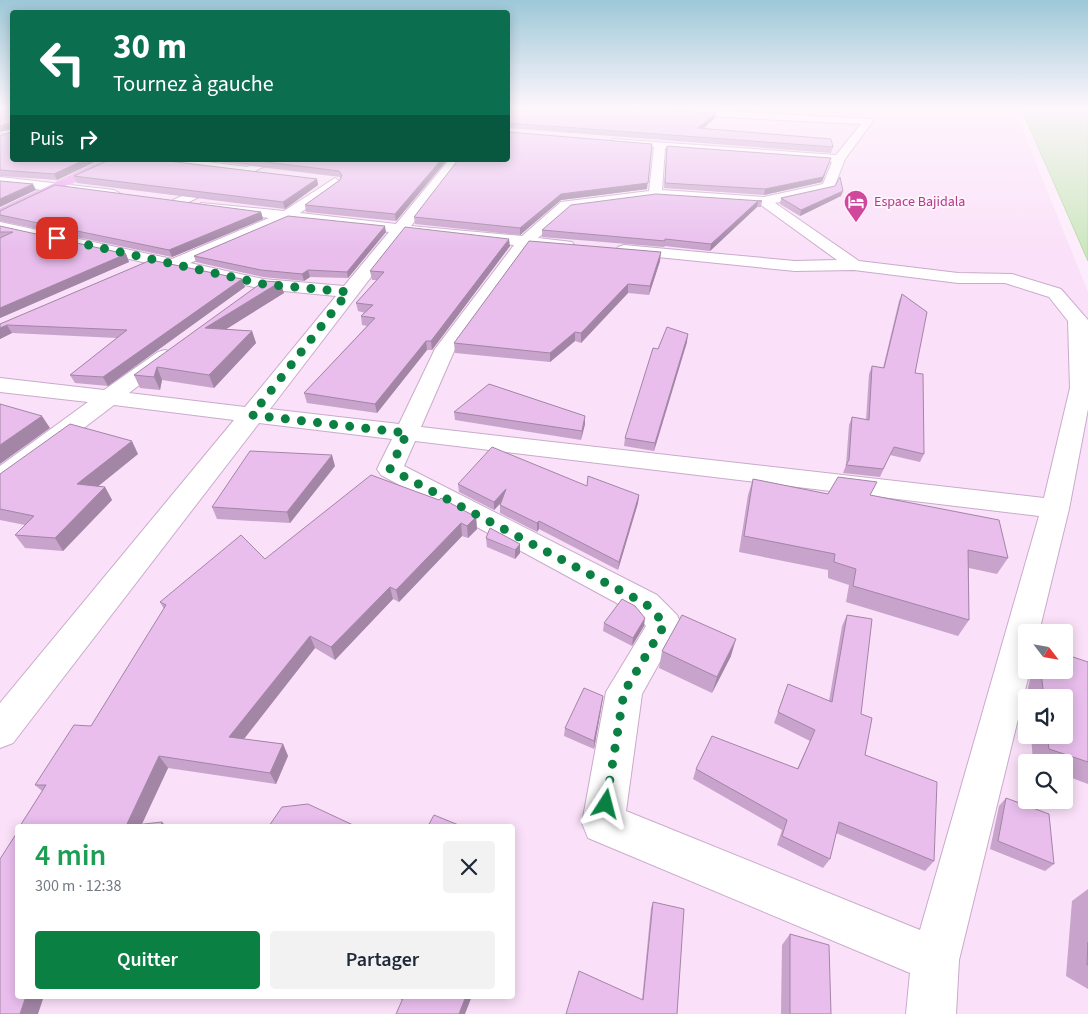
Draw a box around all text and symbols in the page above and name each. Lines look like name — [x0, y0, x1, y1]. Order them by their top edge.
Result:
text: 30 m — [113, 22, 187, 72]
icon: left — [30, 30, 95, 95]
text: Tournez à gauche — [113, 68, 274, 100]
icon: right — [74, 125, 102, 153]
text: Puis — [30, 126, 64, 153]
hotel icon: Espace Bajidala — [843, 189, 869, 223]
place label: Espace Bajidala — [874, 192, 965, 212]
pin — [36, 217, 78, 259]
icon: arrive — [43, 224, 71, 252]
north arrow — [1018, 624, 1072, 679]
map controls — [1018, 624, 1073, 809]
button: sound — [1018, 689, 1073, 744]
button: search — [1018, 754, 1073, 809]
position arrow — [579, 777, 631, 829]
text: 4 min — [35, 834, 106, 877]
button: close — [443, 841, 495, 893]
text: 300 m · 12:38 — [35, 875, 122, 897]
button: Quitter — [35, 931, 260, 989]
button: Partager — [270, 931, 495, 989]

